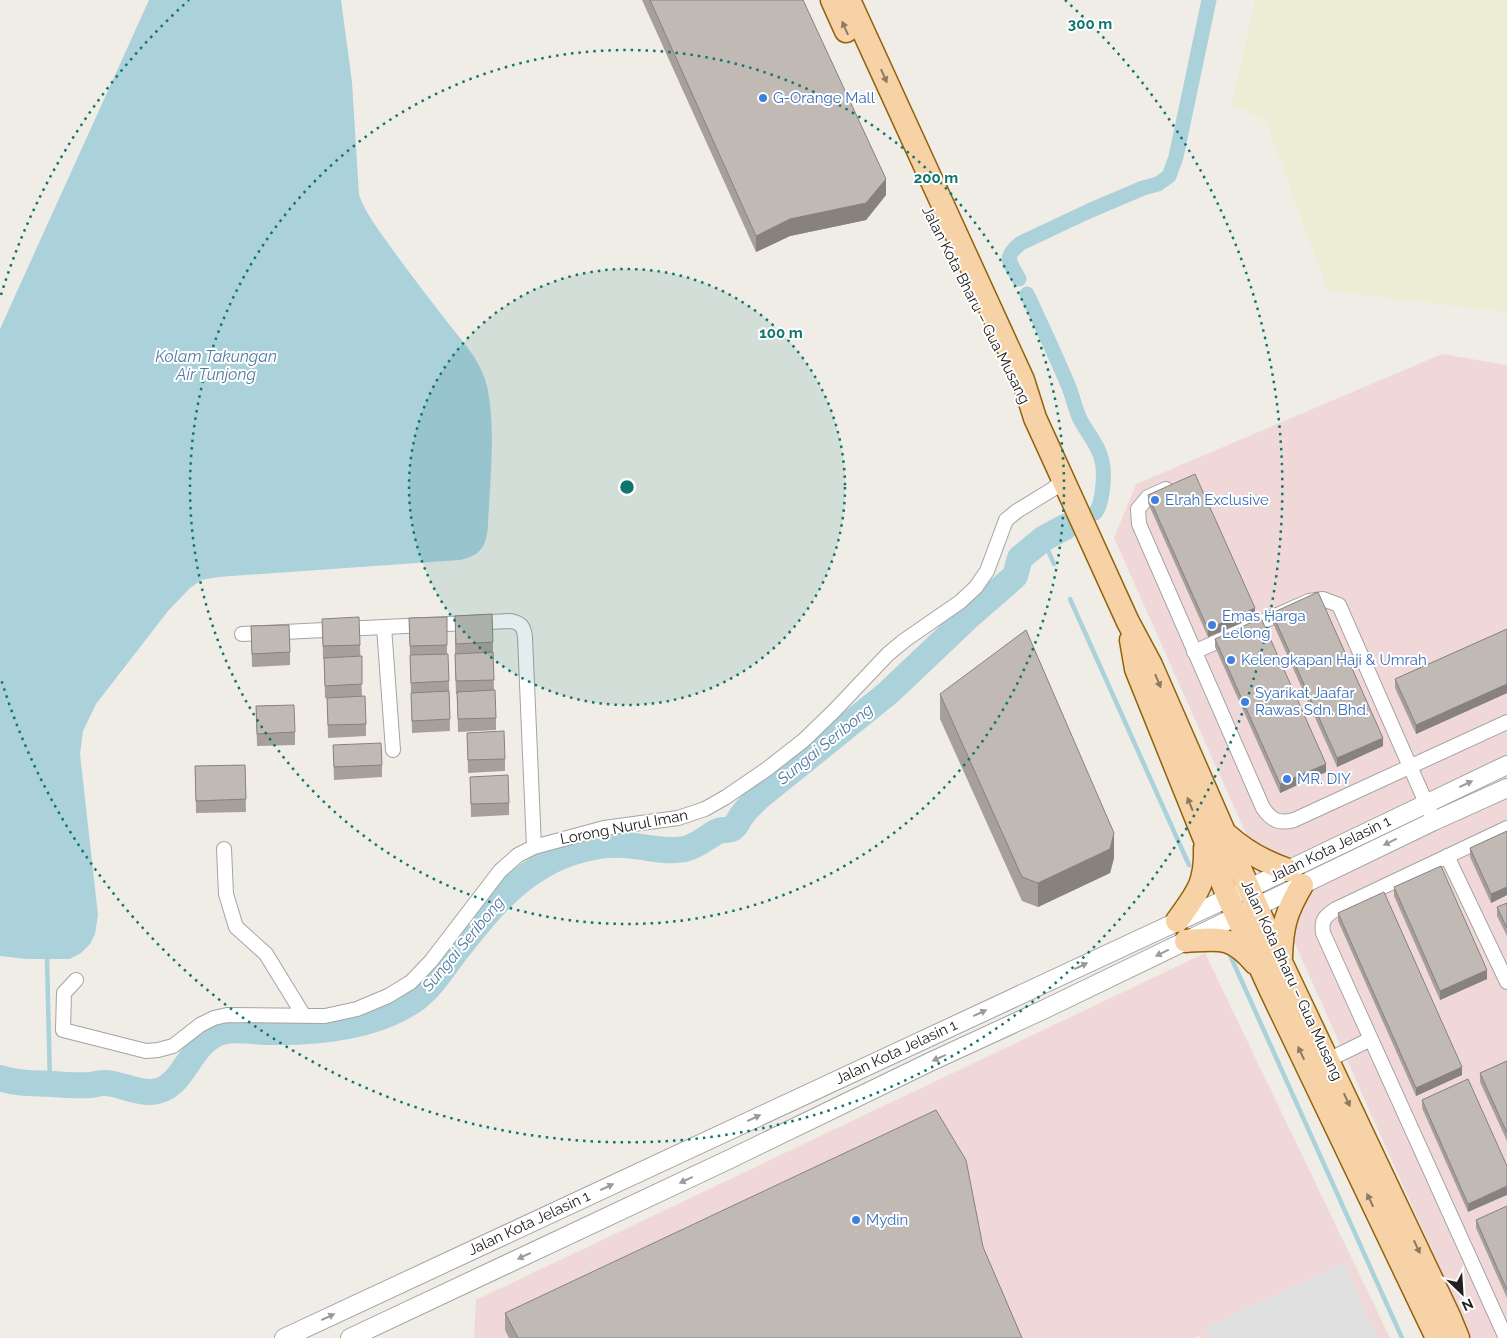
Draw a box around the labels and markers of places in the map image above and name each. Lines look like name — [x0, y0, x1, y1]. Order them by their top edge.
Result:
place label: G-Orange Mall — [773, 89, 876, 107]
marker: G-Orange Mall — [757, 92, 769, 104]
centre of rings — [618, 478, 636, 496]
place label: Elrah Exclusive — [1165, 491, 1269, 509]
marker: Elrah Exclusive — [1149, 494, 1161, 506]
place label: Emas Harga Lelong — [1222, 607, 1306, 642]
marker: Emas Harga Lelong — [1206, 619, 1218, 631]
place label: Kelengkapan Haji & Umrah — [1241, 651, 1427, 669]
marker: Kelengkapan Haji & Umrah — [1225, 654, 1237, 666]
place label: Syarikat Jaafar Rawas Sdn. Bhd. — [1255, 684, 1369, 719]
marker: Syarikat Jaafar Rawas Sdn. Bhd. — [1239, 696, 1251, 708]
place label: MR. DIY — [1297, 770, 1351, 788]
marker: MR. DIY — [1281, 773, 1293, 785]
place label: Mydin — [866, 1211, 908, 1229]
marker: Mydin — [850, 1214, 862, 1226]

